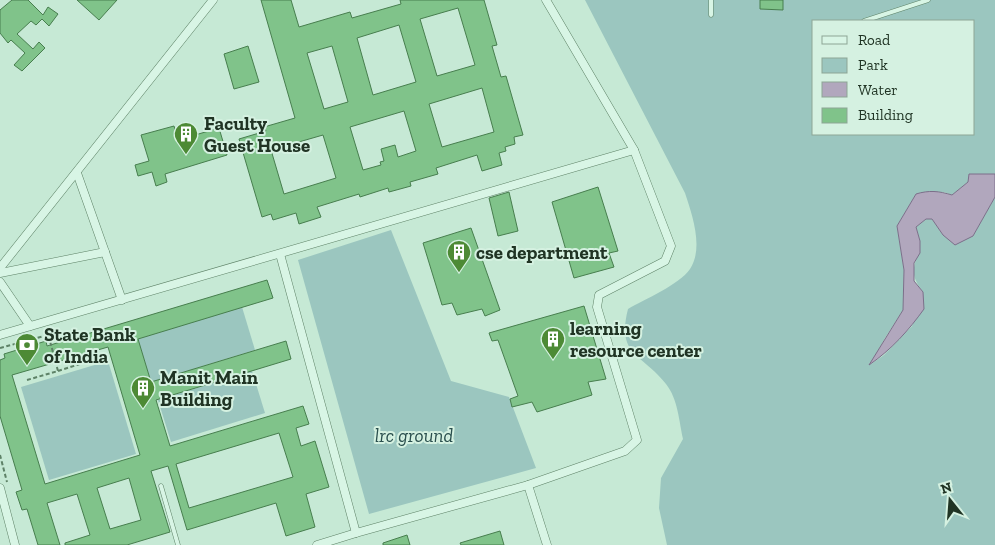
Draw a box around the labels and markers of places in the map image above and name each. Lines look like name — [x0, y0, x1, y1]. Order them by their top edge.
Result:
place label: Faculty Guest House — [204, 112, 310, 157]
building icon: Faculty Guest House — [173, 121, 199, 155]
building icon: cse department — [446, 239, 472, 273]
place label: cse department — [476, 241, 608, 264]
place label: learning resource center — [570, 317, 703, 362]
place label: State Bank of India — [44, 323, 136, 368]
building icon: learning resource center — [540, 326, 566, 360]
bank icon: State Bank of India — [14, 332, 40, 366]
place label: Manit Main Building — [160, 366, 259, 411]
building icon: Manit Main Building — [130, 375, 156, 409]

